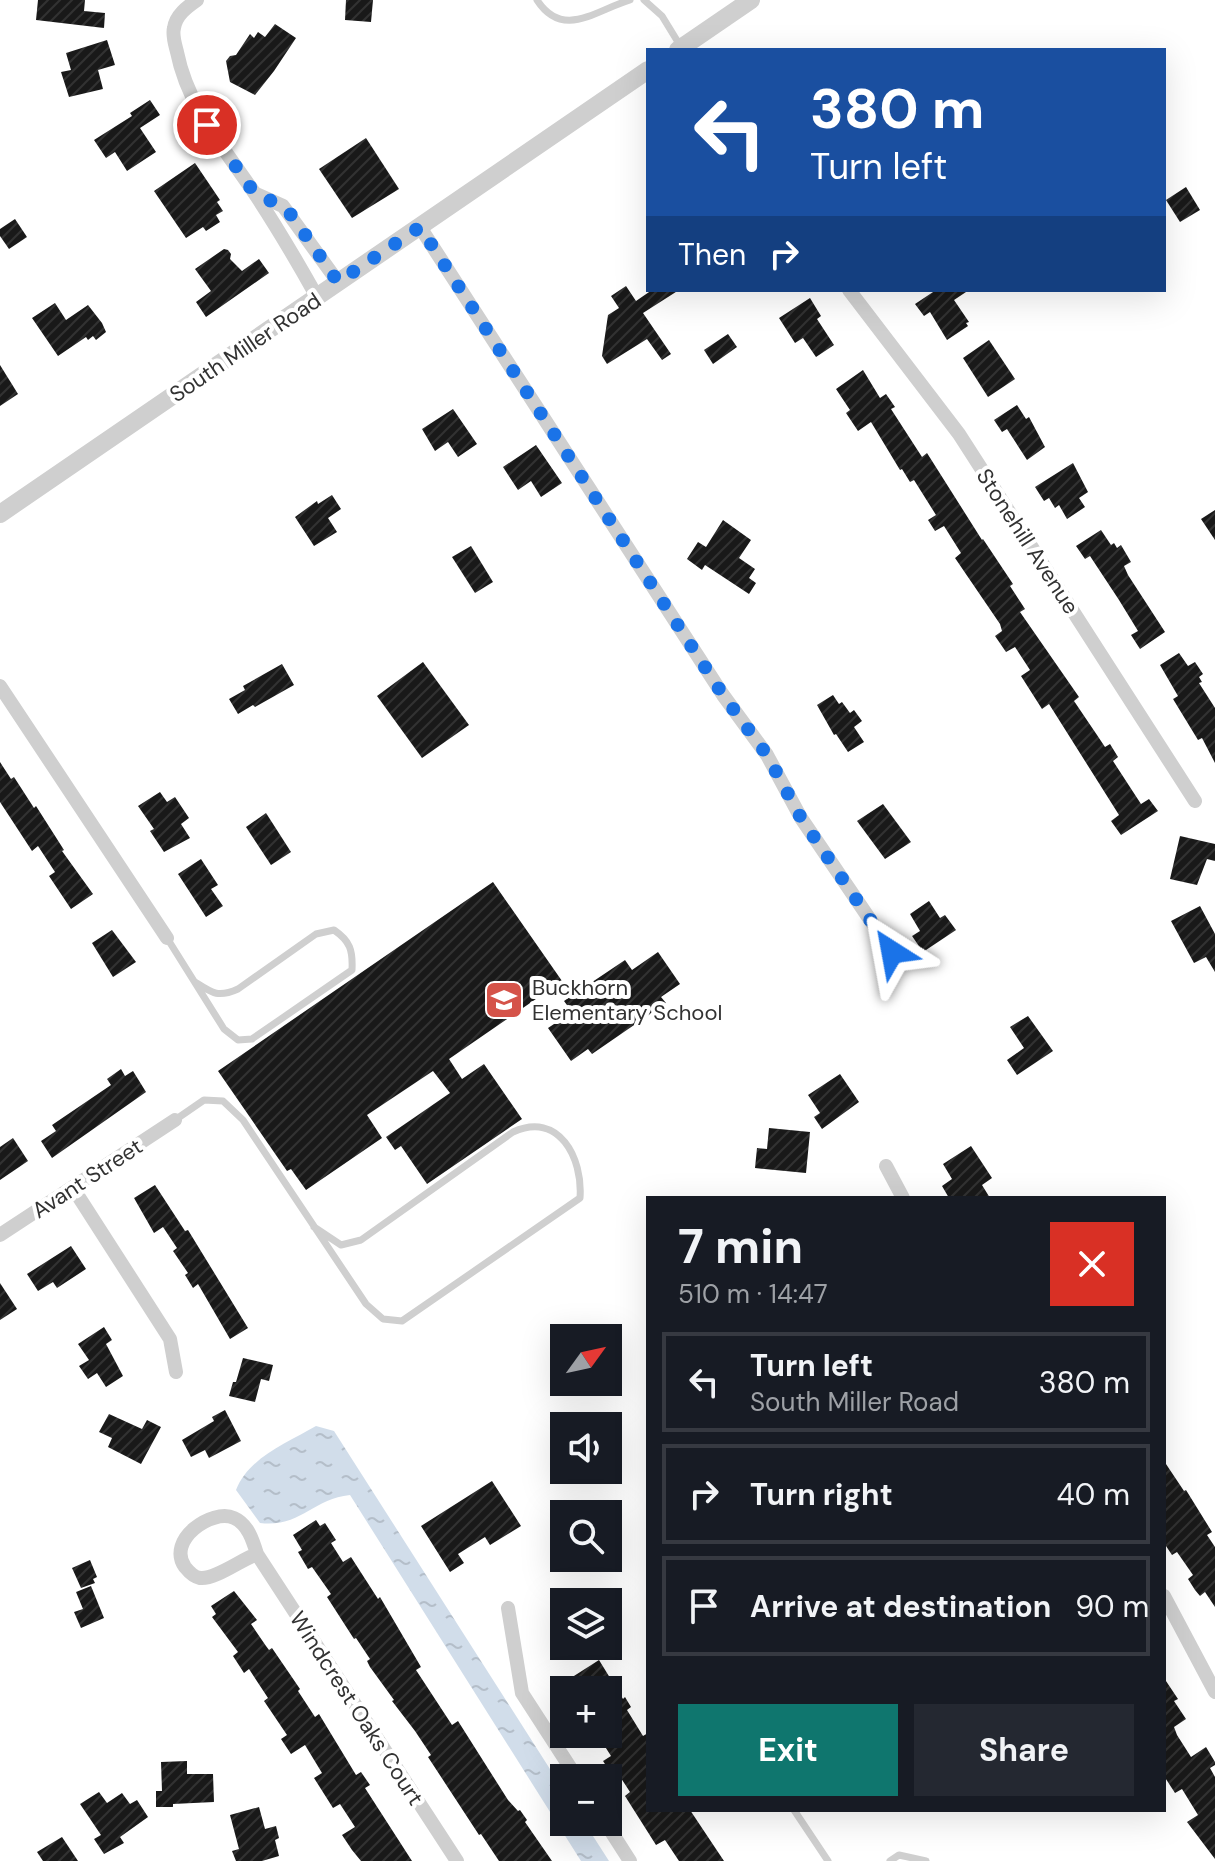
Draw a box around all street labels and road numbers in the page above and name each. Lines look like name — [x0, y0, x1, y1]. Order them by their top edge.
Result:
street label: South Miller Road — [164, 286, 327, 409]
street label: Stonehill Avenue — [970, 463, 1085, 619]
street label: Avant Street — [27, 1132, 148, 1225]
street label: Windcrest Oaks Court — [283, 1606, 430, 1811]

